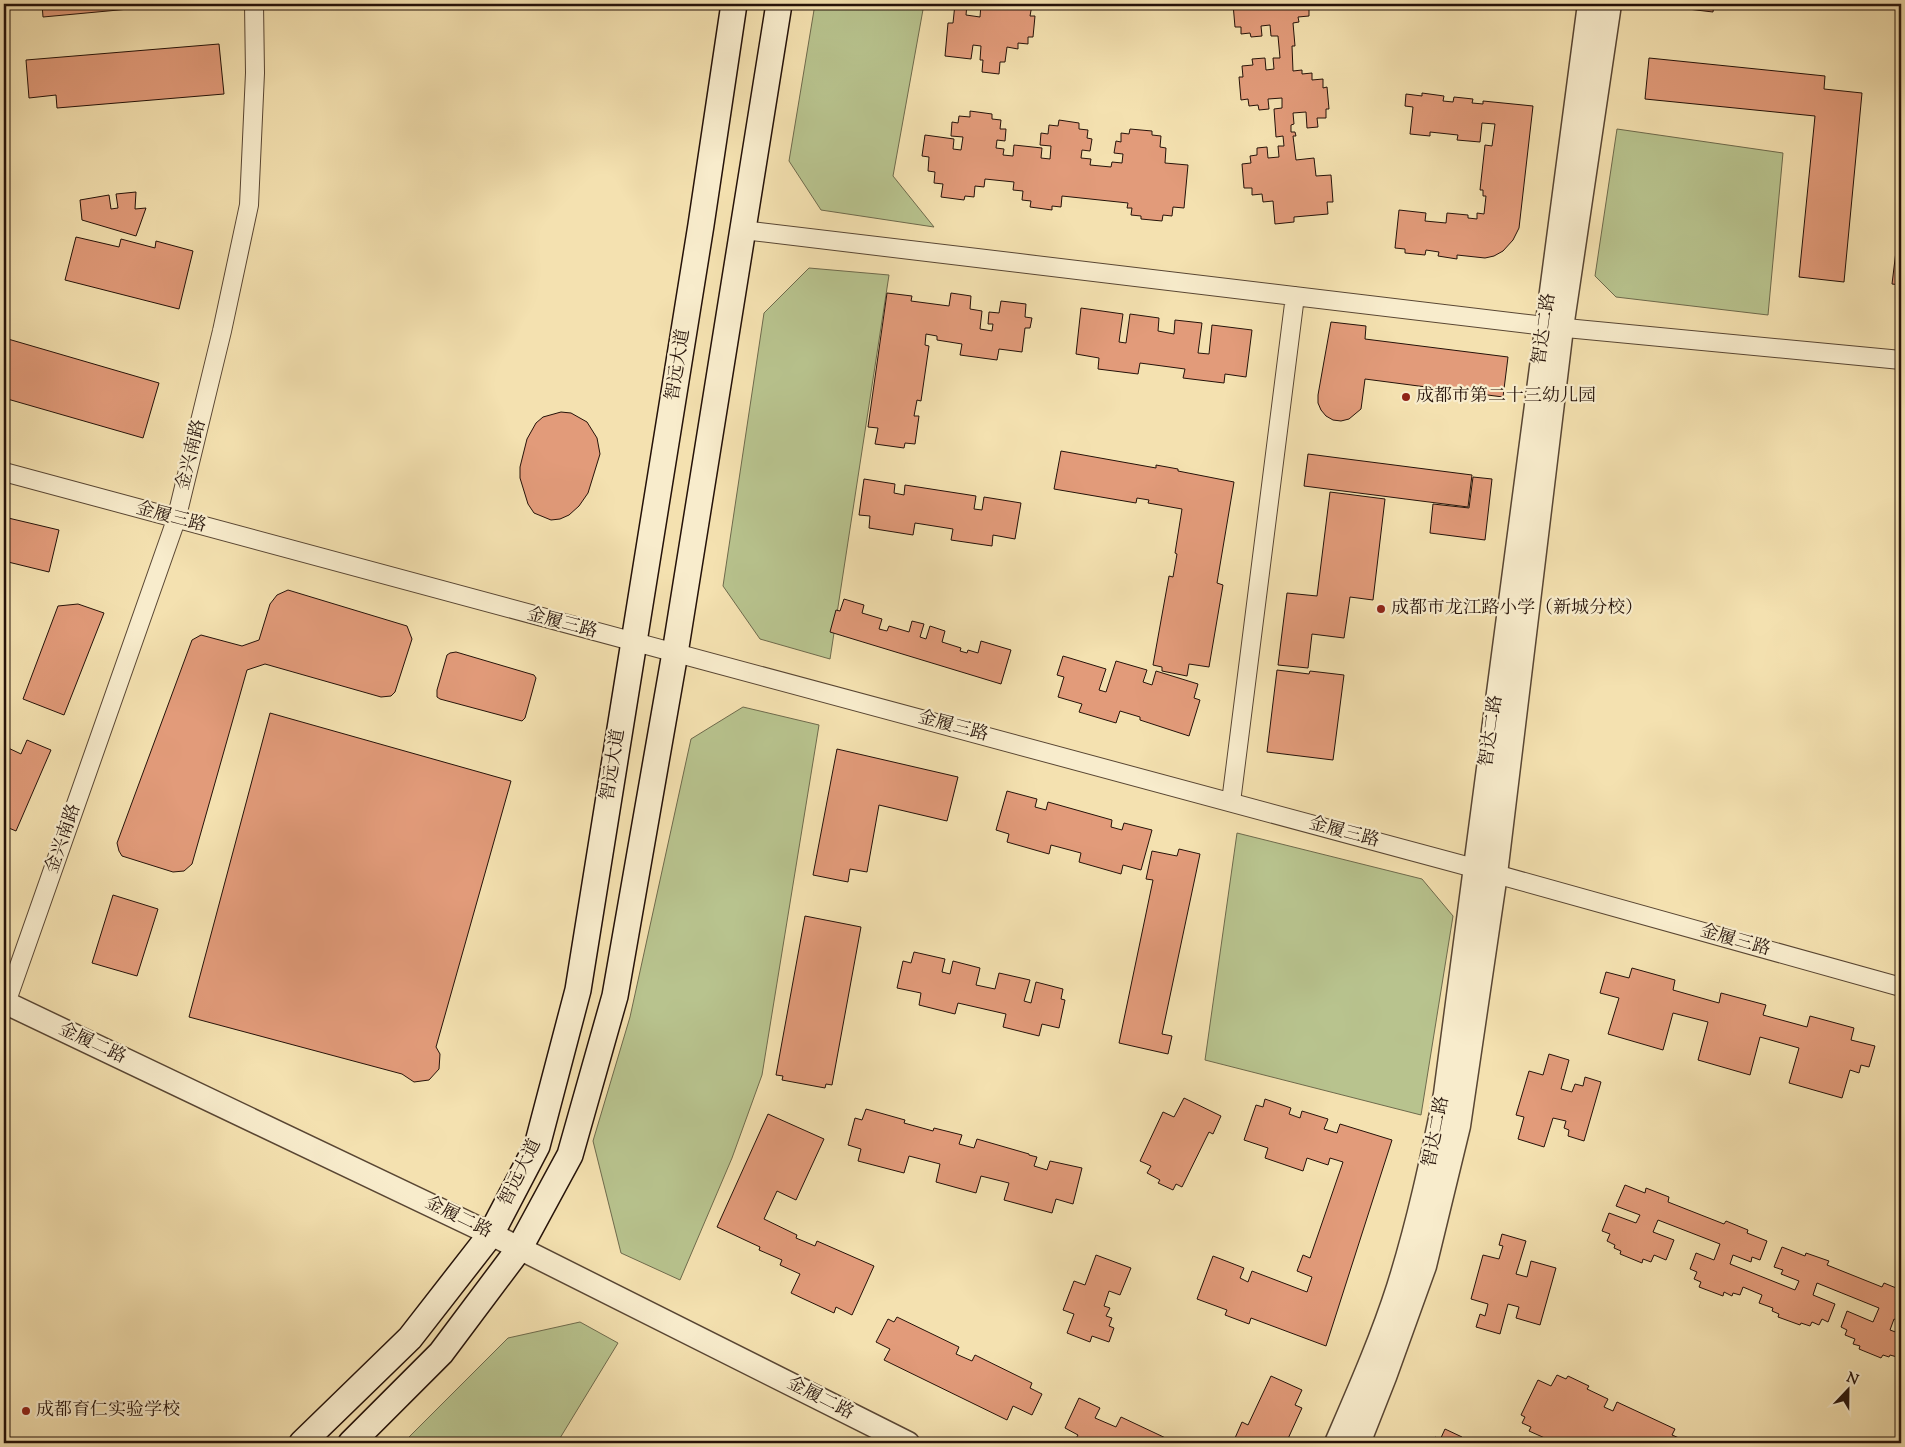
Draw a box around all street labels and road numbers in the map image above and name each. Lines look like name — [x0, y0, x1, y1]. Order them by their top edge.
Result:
street label: 智达二路 — [1527, 292, 1563, 366]
street label: 智远大道 — [661, 327, 697, 403]
street label: 金兴南路 — [171, 417, 213, 493]
street label: 金履三路 — [133, 496, 209, 540]
street label: 金履三路 — [524, 602, 600, 646]
street label: 智达二路 — [1474, 694, 1510, 768]
street label: 金履三路 — [915, 705, 991, 749]
street label: 智远大道 — [596, 727, 632, 803]
street label: 金兴南路 — [40, 801, 88, 877]
street label: 金履三路 — [1306, 811, 1382, 855]
street label: 金履三路 — [1697, 919, 1773, 963]
street label: 金履二路 — [54, 1017, 130, 1071]
street label: 智达二路 — [1417, 1094, 1457, 1170]
street label: 智远大道 — [494, 1135, 548, 1211]
street label: 金履二路 — [420, 1191, 496, 1245]
street label: 金履二路 — [782, 1371, 858, 1427]

